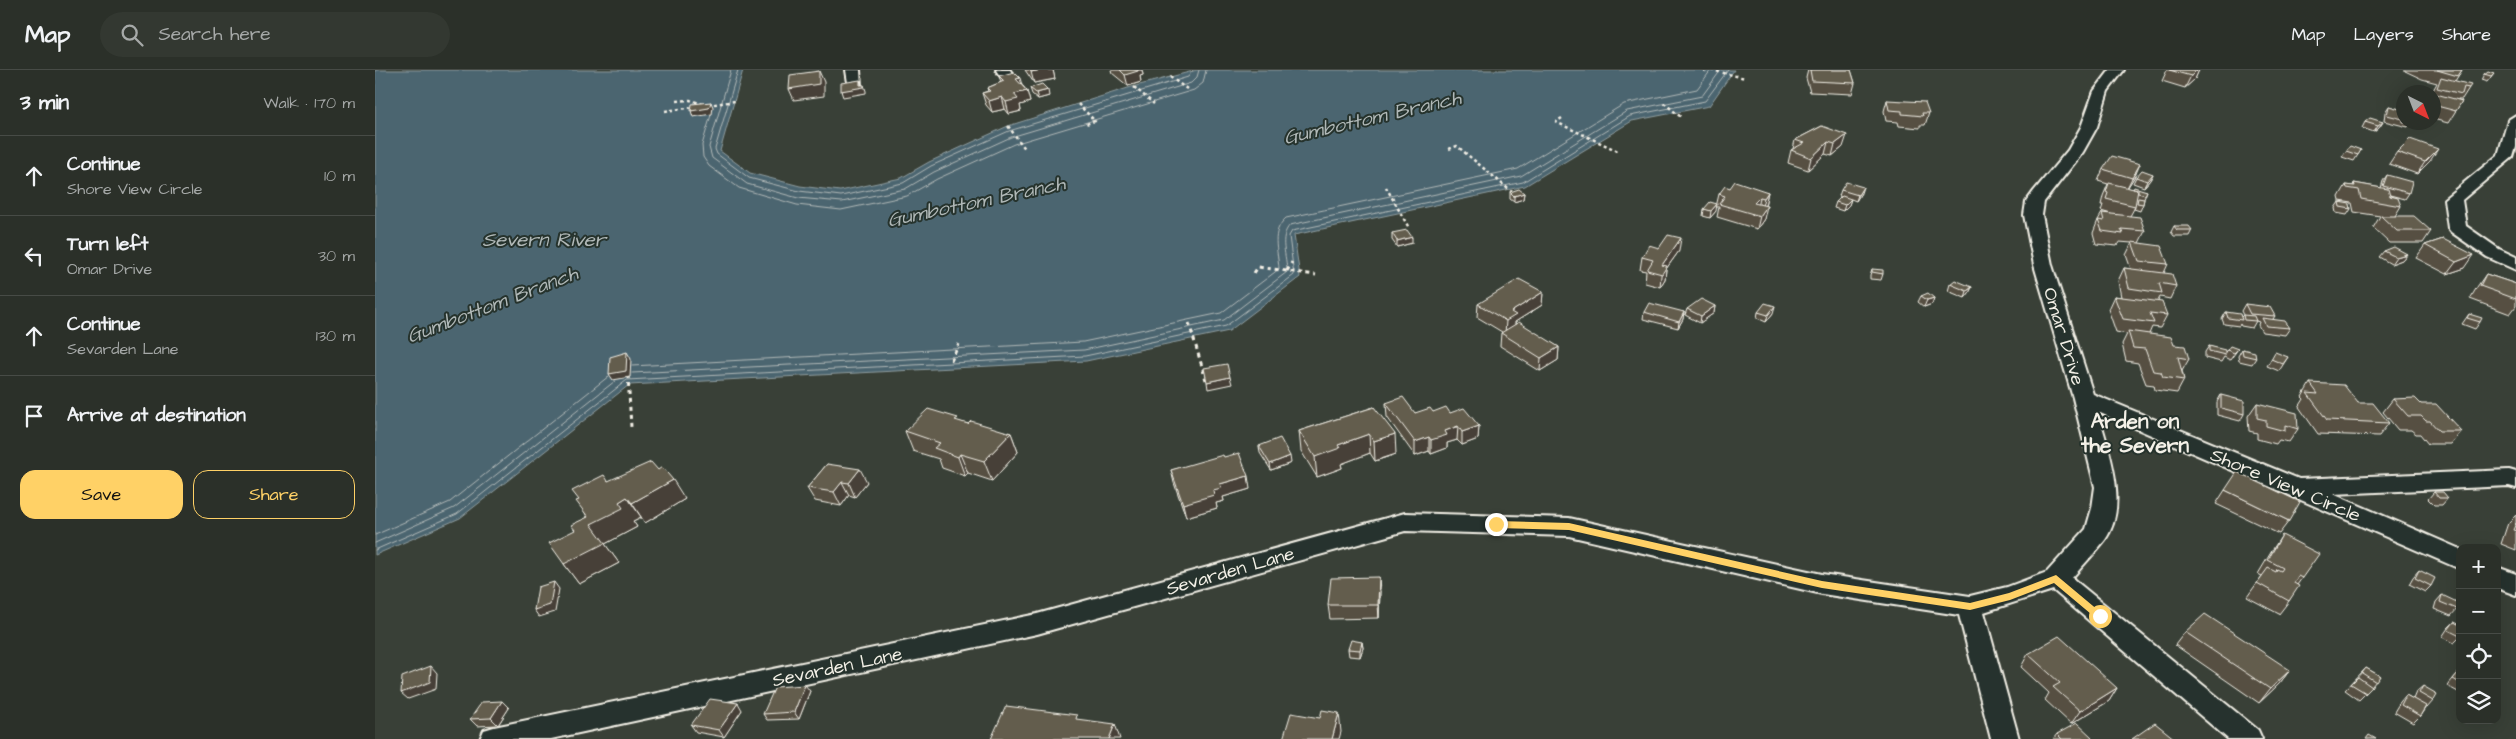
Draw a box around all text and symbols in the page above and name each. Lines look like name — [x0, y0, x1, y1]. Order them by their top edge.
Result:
search box — [100, 12, 450, 57]
text: Map — [25, 18, 70, 52]
icon: search — [118, 21, 146, 49]
text: Search here — [158, 21, 271, 48]
text: Map — [2291, 22, 2325, 47]
text: Layers — [2353, 22, 2414, 47]
text: Share — [2442, 22, 2491, 47]
water label: Gumbottom Branch — [1281, 84, 1465, 152]
north arrow — [2396, 85, 2441, 130]
text: 3 min — [20, 88, 69, 117]
text: Walk · 170 m — [264, 92, 355, 114]
text: Continue — [67, 151, 141, 178]
icon: ahead — [20, 162, 48, 190]
text: 10 m — [324, 165, 355, 187]
water label: Gumbottom Branch — [885, 169, 1069, 234]
text: Shore View Circle — [67, 178, 202, 200]
water label: Severn River — [482, 226, 608, 254]
text: Turn left — [67, 231, 148, 258]
icon: left — [20, 242, 48, 270]
text: 30 m — [318, 245, 355, 267]
text: Omar Drive — [67, 258, 152, 280]
water label: Gumbottom Branch — [403, 259, 583, 350]
street label: Omar Drive — [2036, 284, 2091, 389]
text: Continue — [67, 311, 141, 338]
icon: ahead — [20, 322, 48, 350]
text: 130 m — [316, 325, 355, 347]
text: Sevarden Lane — [67, 338, 178, 360]
icon: arrive — [20, 402, 48, 430]
text: Arrive at destination — [67, 402, 246, 429]
district label: Arden on the Severn — [2080, 407, 2189, 460]
street label: Shore View Circle — [2206, 442, 2365, 529]
button: Save — [20, 470, 183, 519]
button: Share — [193, 470, 355, 519]
route end — [1485, 513, 1508, 536]
street label: Sevarden Lane — [1163, 540, 1298, 603]
map controls — [2456, 544, 2501, 724]
button: + — [2456, 544, 2501, 589]
button: − — [2456, 589, 2501, 634]
route start — [2089, 605, 2112, 628]
button: locate — [2456, 634, 2501, 679]
street label: Sevarden Lane — [770, 641, 905, 694]
button: layers — [2456, 679, 2501, 724]

